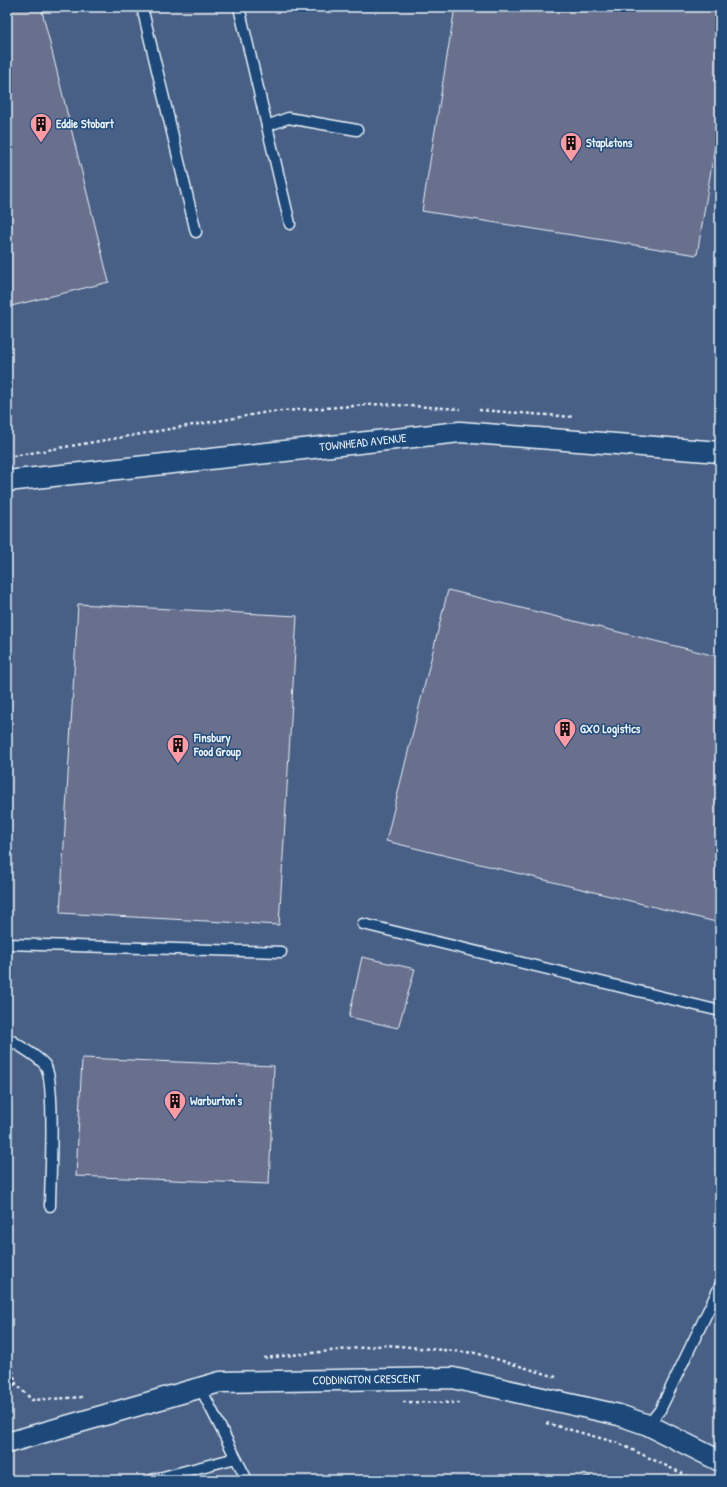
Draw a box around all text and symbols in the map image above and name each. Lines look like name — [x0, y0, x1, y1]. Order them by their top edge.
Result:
building icon: Eddie Stobart — [28, 111, 54, 144]
place label: Eddie Stobart — [56, 115, 115, 132]
building icon: Stapletons — [558, 130, 584, 163]
place label: Stapletons — [586, 134, 633, 152]
street label: TOWNHEAD AVENUE — [318, 429, 408, 455]
building icon: GXO Logistics — [552, 716, 578, 749]
place label: GXO Logistics — [580, 720, 641, 738]
place label: Finsbury Food Group — [193, 729, 242, 761]
building icon: Finsbury Food Group — [165, 732, 191, 765]
building icon: Warburton's — [162, 1088, 188, 1121]
place label: Warburton's — [190, 1092, 242, 1109]
street label: CODDINGTON CRESCENT — [312, 1370, 421, 1388]

